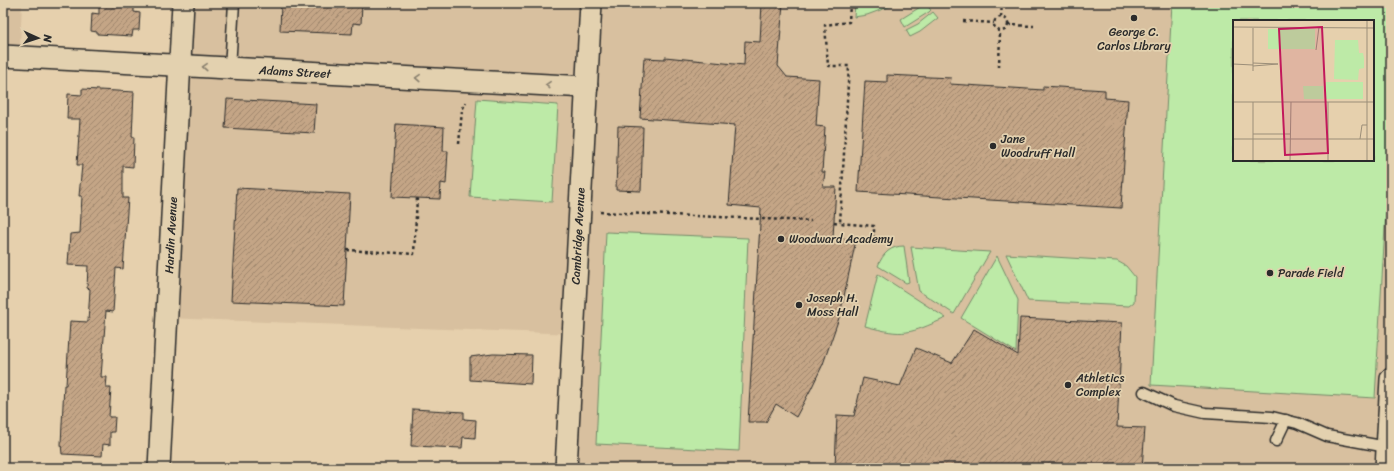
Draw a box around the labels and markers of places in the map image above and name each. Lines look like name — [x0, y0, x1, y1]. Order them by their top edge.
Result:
marker: George C. Carlos Library — [1129, 13, 1139, 23]
place label: George C. Carlos Library — [1097, 21, 1172, 57]
place label: Jane Woodruff Hall — [1000, 128, 1076, 164]
marker: Jane Woodruff Hall — [988, 141, 998, 151]
place label: Woodward Academy — [789, 228, 894, 250]
marker: Woodward Academy — [776, 234, 786, 244]
place label: Parade Field — [1278, 262, 1345, 284]
marker: Parade Field — [1265, 268, 1275, 278]
place label: Joseph H. Moss Hall — [806, 287, 859, 323]
marker: Joseph H. Moss Hall — [794, 300, 804, 310]
place label: Athletics Complex — [1075, 367, 1125, 403]
marker: Athletics Complex — [1063, 380, 1073, 390]

